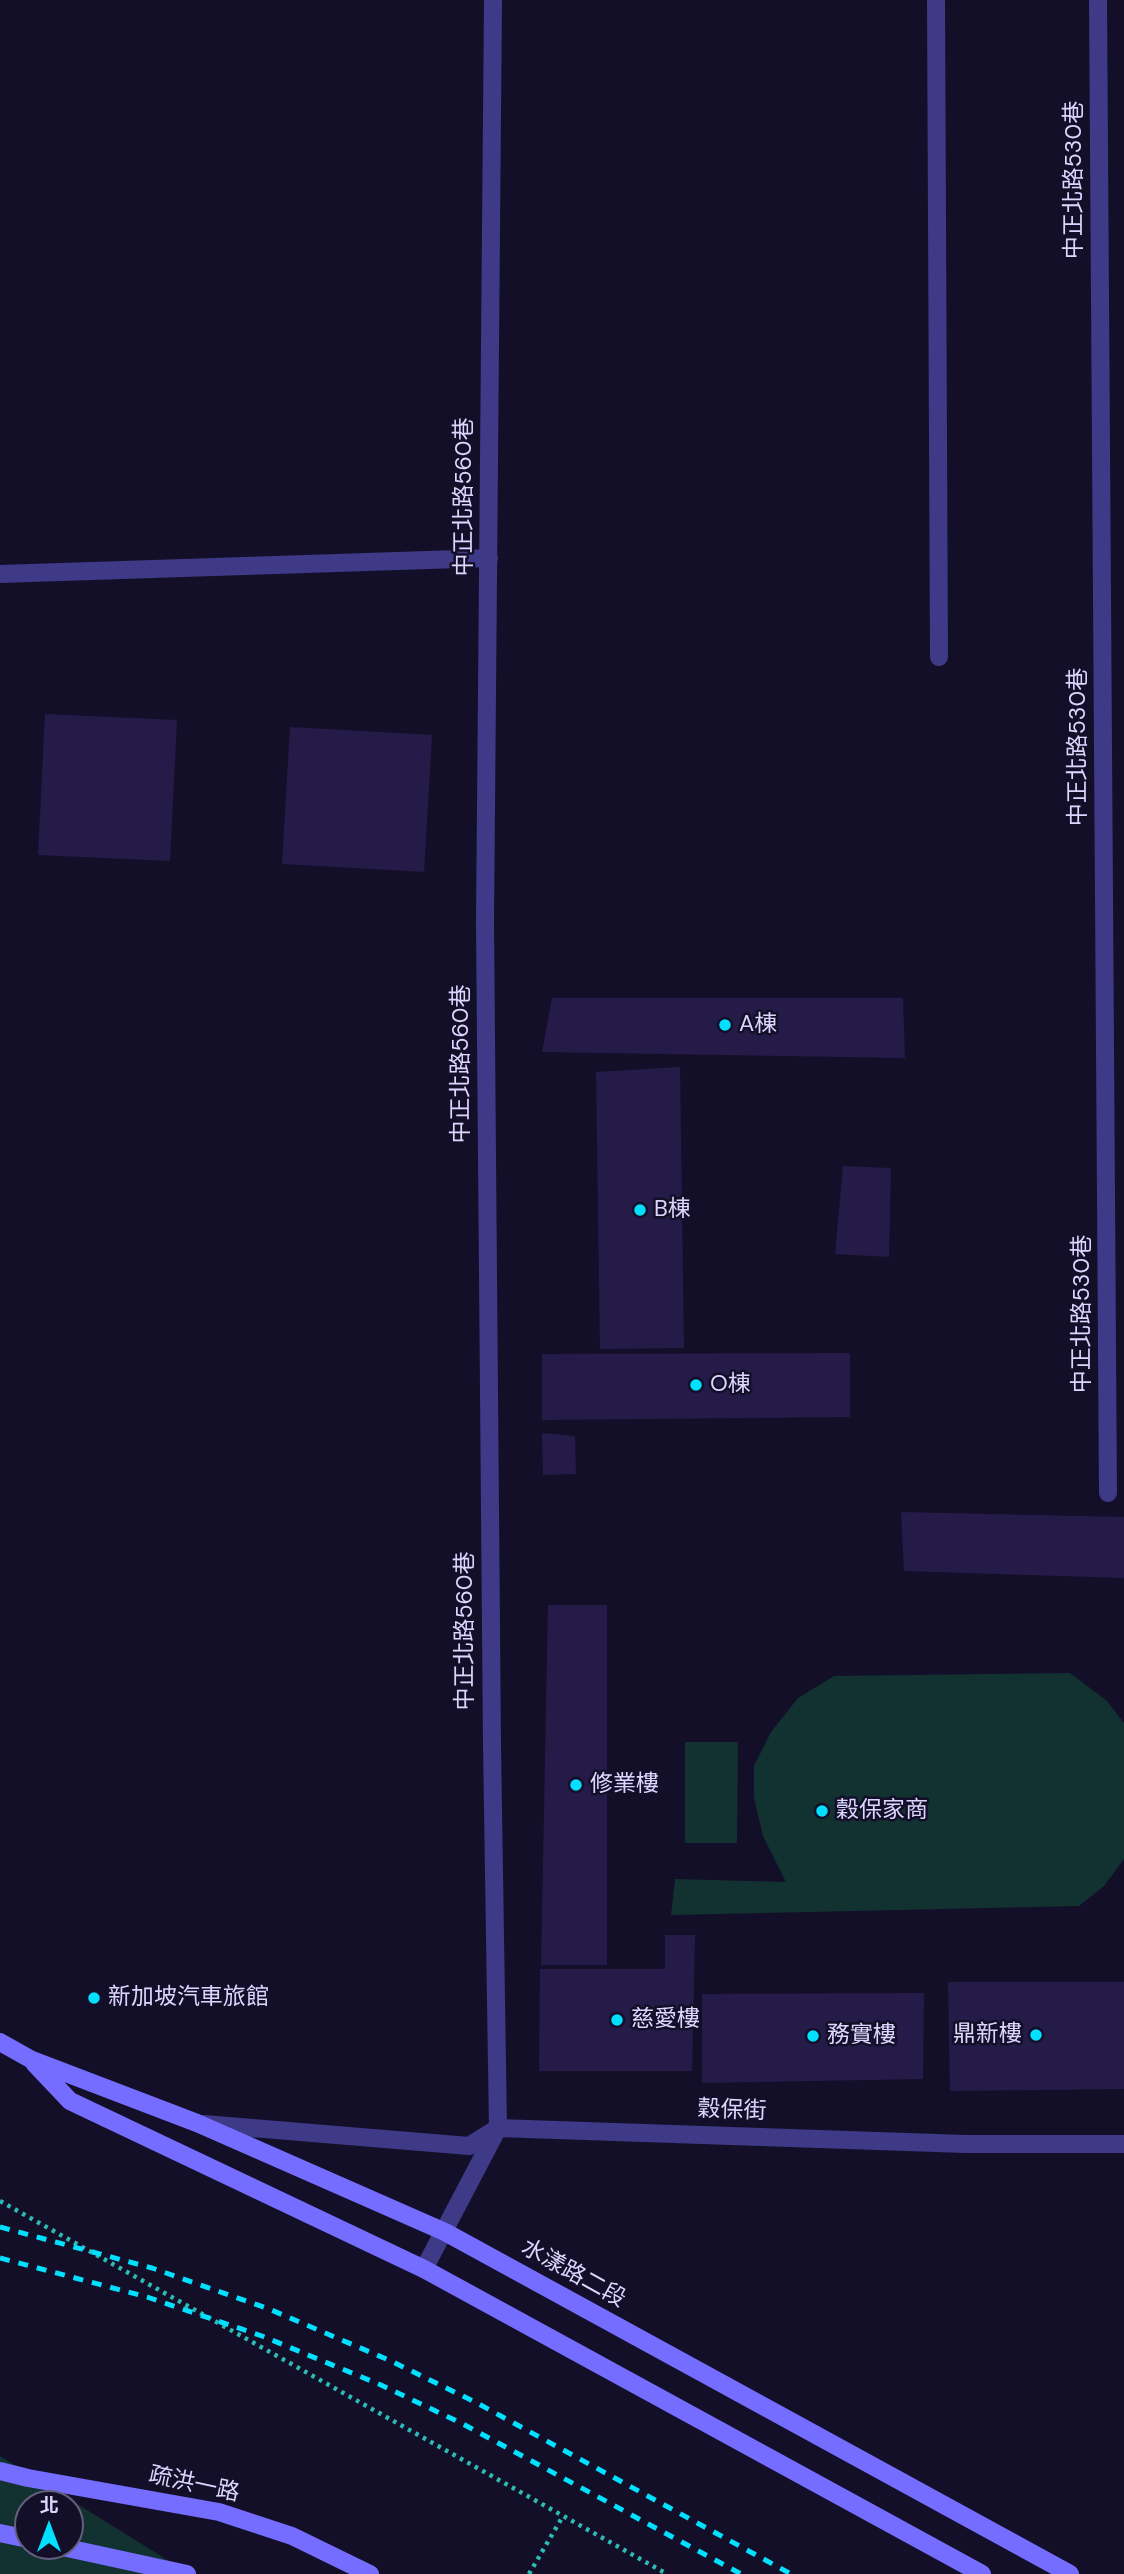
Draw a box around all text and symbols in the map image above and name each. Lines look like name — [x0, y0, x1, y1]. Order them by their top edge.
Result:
street label: 中正北路530巷 — [1061, 101, 1089, 259]
street label: 中正北路560巷 — [451, 417, 479, 577]
street label: 中正北路530巷 — [1065, 668, 1093, 826]
street label: 中正北路560巷 — [448, 984, 476, 1144]
place label: A棟 — [739, 1011, 777, 1039]
marker: A棟 — [717, 1017, 733, 1033]
place label: B棟 — [654, 1196, 691, 1224]
marker: B棟 — [632, 1202, 648, 1218]
street label: 中正北路530巷 — [1069, 1235, 1097, 1393]
place label: O棟 — [710, 1371, 751, 1399]
marker: O棟 — [688, 1377, 704, 1393]
street label: 中正北路560巷 — [452, 1551, 480, 1711]
place label: 修業樓 — [590, 1771, 659, 1799]
marker: 修業樓 — [568, 1777, 584, 1793]
place label: 穀保家商 — [836, 1797, 928, 1825]
marker: 穀保家商 — [814, 1803, 830, 1819]
place label: 新加坡汽車旅館 — [108, 1984, 269, 2012]
marker: 新加坡汽車旅館 — [86, 1990, 102, 2006]
place label: 慈愛樓 — [631, 2006, 700, 2034]
marker: 慈愛樓 — [609, 2012, 625, 2028]
place label: 鼎新樓 — [953, 2021, 1022, 2049]
place label: 務實樓 — [827, 2022, 896, 2050]
marker: 鼎新樓 — [1028, 2027, 1044, 2043]
marker: 務實樓 — [805, 2028, 821, 2044]
street label: 穀保街 — [697, 2096, 767, 2126]
street label: 水漾路二段 — [516, 2234, 630, 2314]
street label: 疏洪一路 — [146, 2462, 242, 2508]
north arrow — [14, 2490, 84, 2560]
text: 北 — [39, 2493, 59, 2518]

